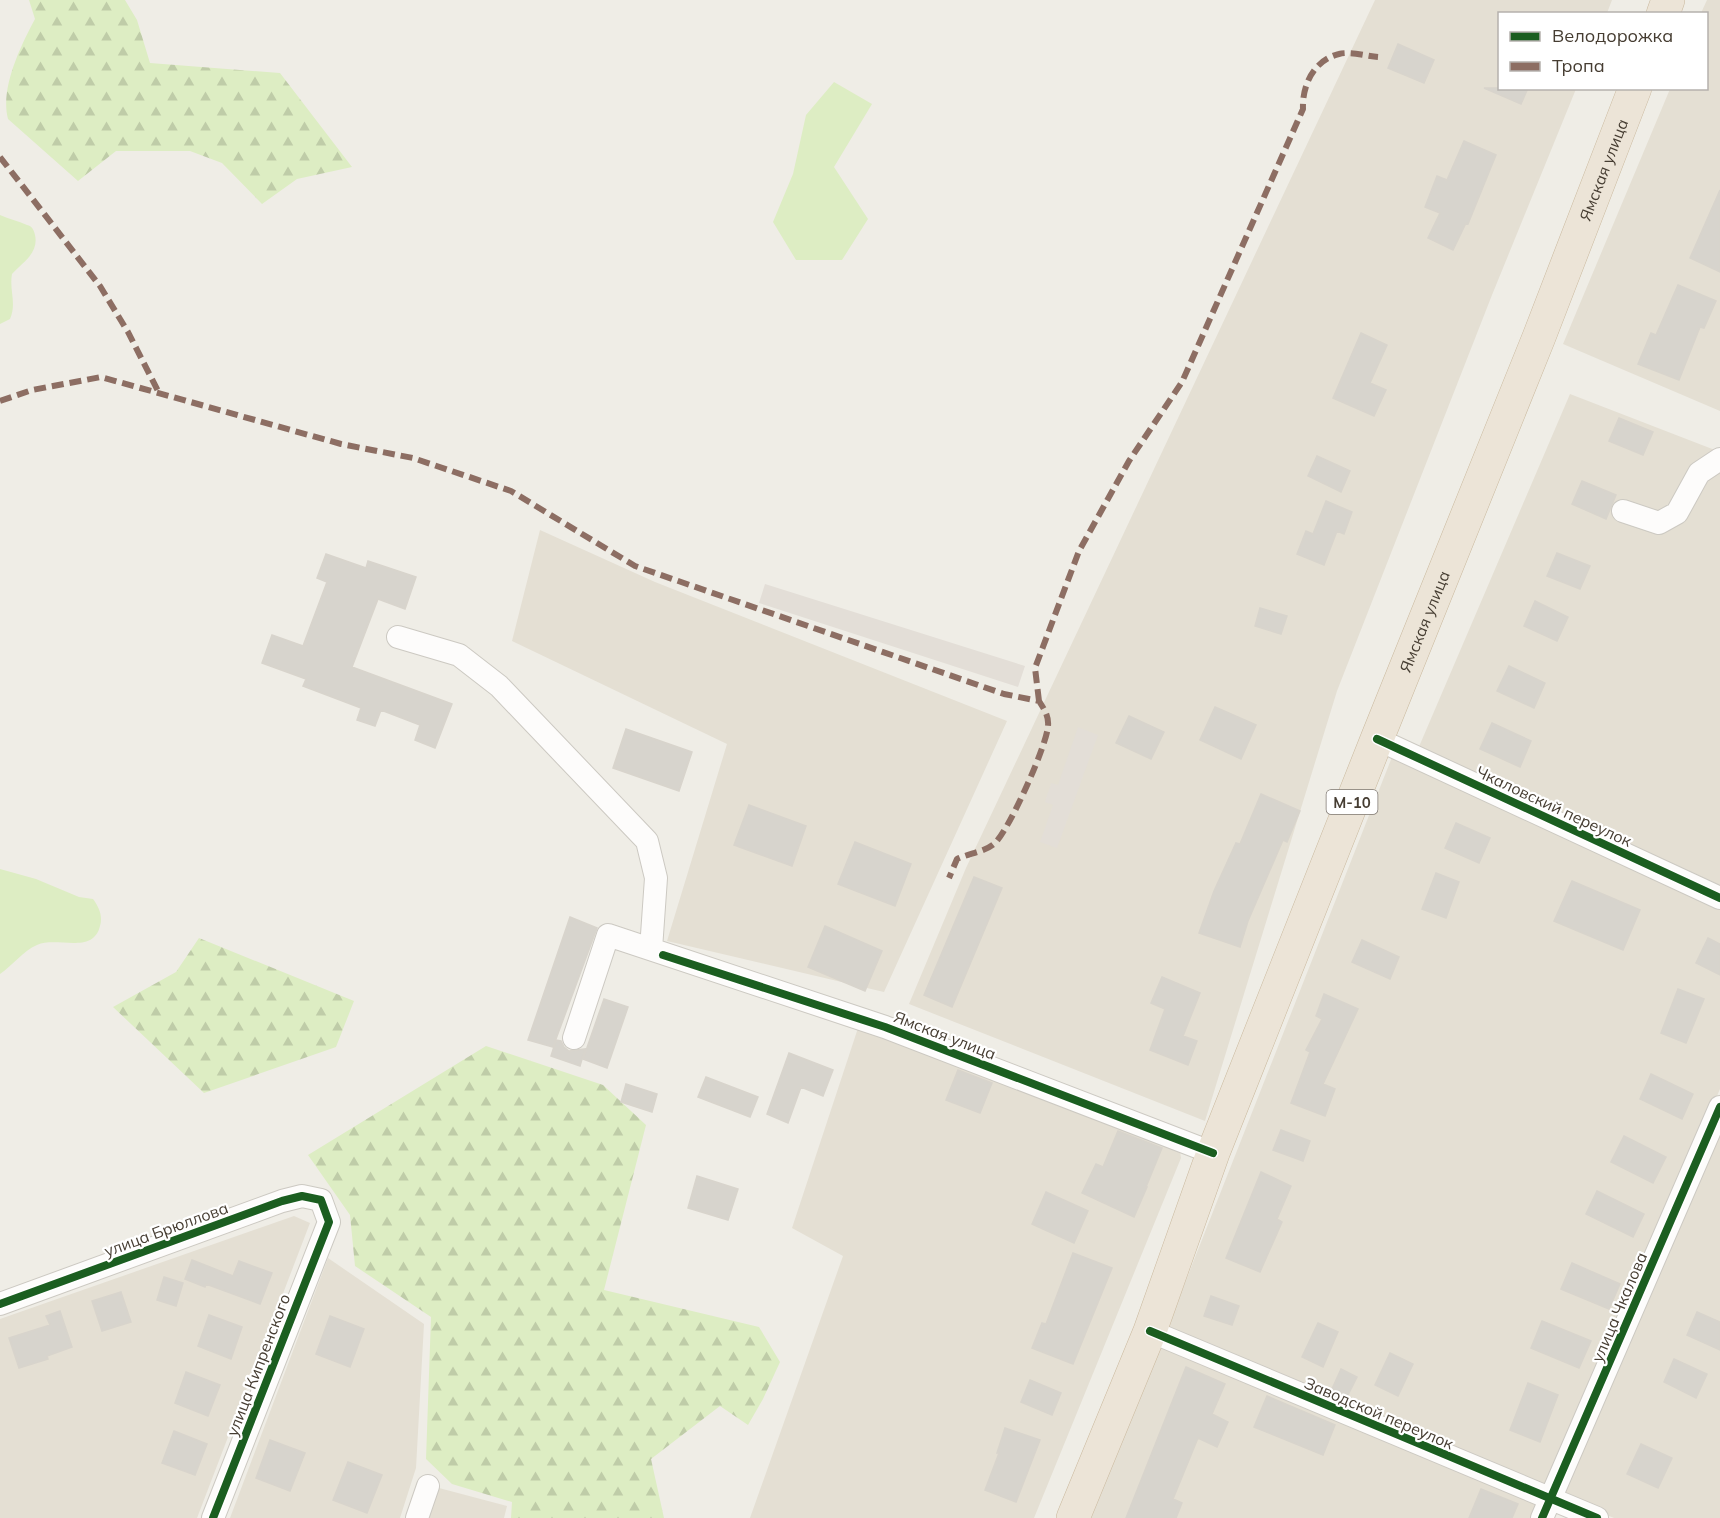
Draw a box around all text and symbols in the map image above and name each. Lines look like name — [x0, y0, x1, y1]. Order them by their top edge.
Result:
legend — [1498, 12, 1708, 90]
text: Велодорожка — [1552, 24, 1673, 47]
text: Тропа — [1552, 54, 1605, 77]
street label: Ямская улица — [1575, 116, 1632, 224]
street label: Ямская улица — [1395, 568, 1454, 675]
street label: Чкаловский переулок — [1473, 761, 1635, 851]
road number: М-10 — [1326, 790, 1378, 814]
street label: Ямская улица — [891, 1006, 999, 1064]
street label: улица Брюллова — [101, 1197, 231, 1261]
street label: улица Чкалова — [1587, 1249, 1651, 1365]
street label: улица Кипренского — [222, 1291, 294, 1439]
street label: Заводской переулок — [1301, 1372, 1457, 1454]

